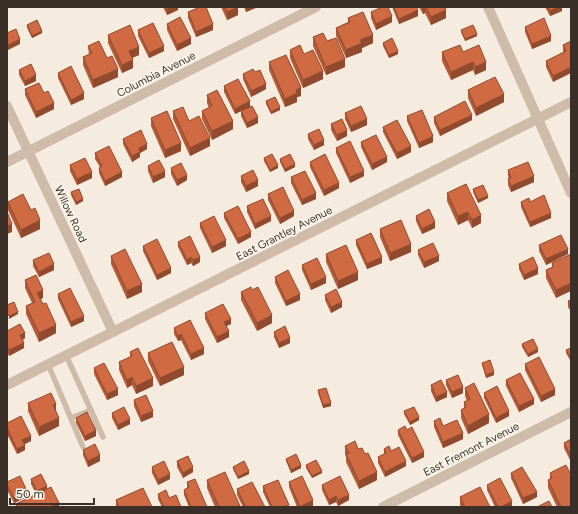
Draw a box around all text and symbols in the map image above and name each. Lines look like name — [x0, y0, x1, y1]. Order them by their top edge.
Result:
street label: Columbia Avenue — [115, 49, 198, 100]
street label: Willow Road — [52, 184, 89, 245]
street label: East Grantley Avenue — [234, 204, 334, 263]
street label: East Fremont Avenue — [421, 420, 521, 479]
scale bar — [10, 480, 94, 506]
text: 50 m — [16, 487, 44, 501]

